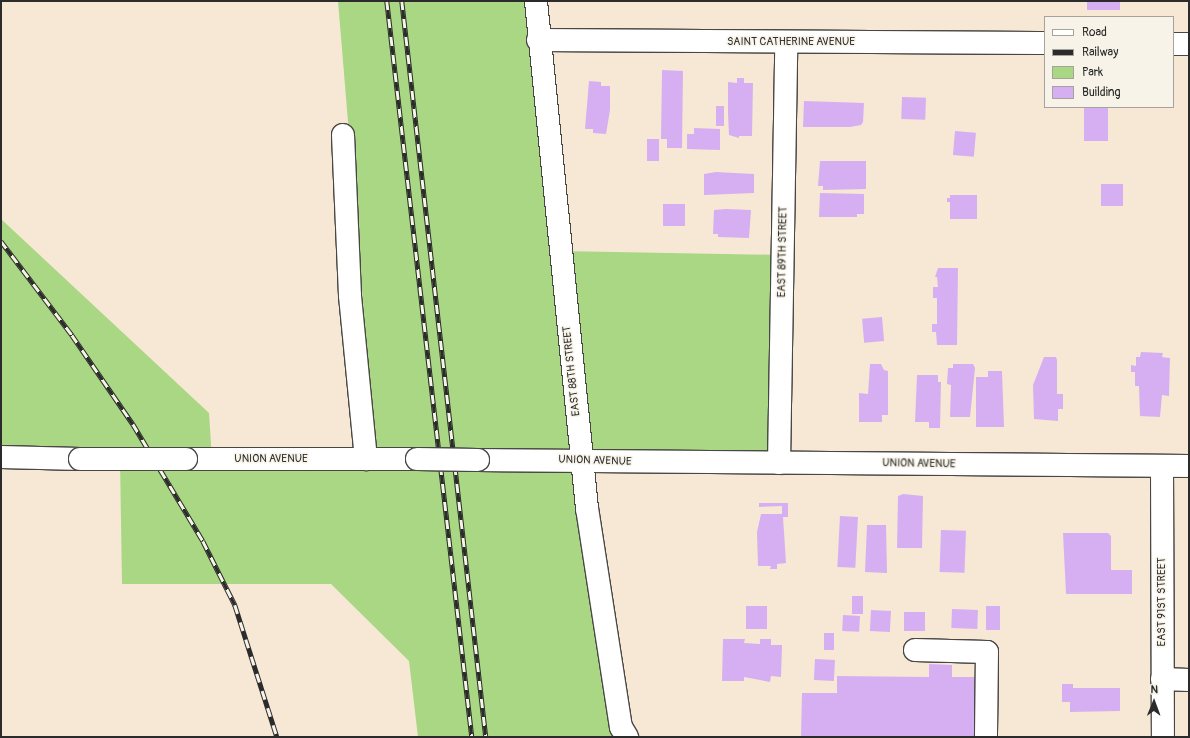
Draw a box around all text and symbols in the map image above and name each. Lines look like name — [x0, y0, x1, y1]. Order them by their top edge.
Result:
legend — [1044, 16, 1174, 108]
text: Road — [1082, 25, 1107, 40]
street label: SAINT CATHERINE AVENUE — [727, 35, 855, 49]
text: Railway — [1082, 45, 1118, 60]
text: Park — [1082, 65, 1103, 80]
text: Building — [1082, 85, 1121, 100]
street label: EAST 89TH STREET — [776, 206, 790, 298]
street label: EAST 88TH STREET — [561, 325, 583, 417]
street label: UNION AVENUE — [234, 452, 308, 466]
street label: UNION AVENUE — [558, 453, 632, 469]
street label: UNION AVENUE — [882, 457, 956, 471]
street label: EAST 91ST STREET — [1155, 557, 1169, 647]
north arrow — [1134, 682, 1174, 722]
text: N — [1150, 683, 1158, 696]

